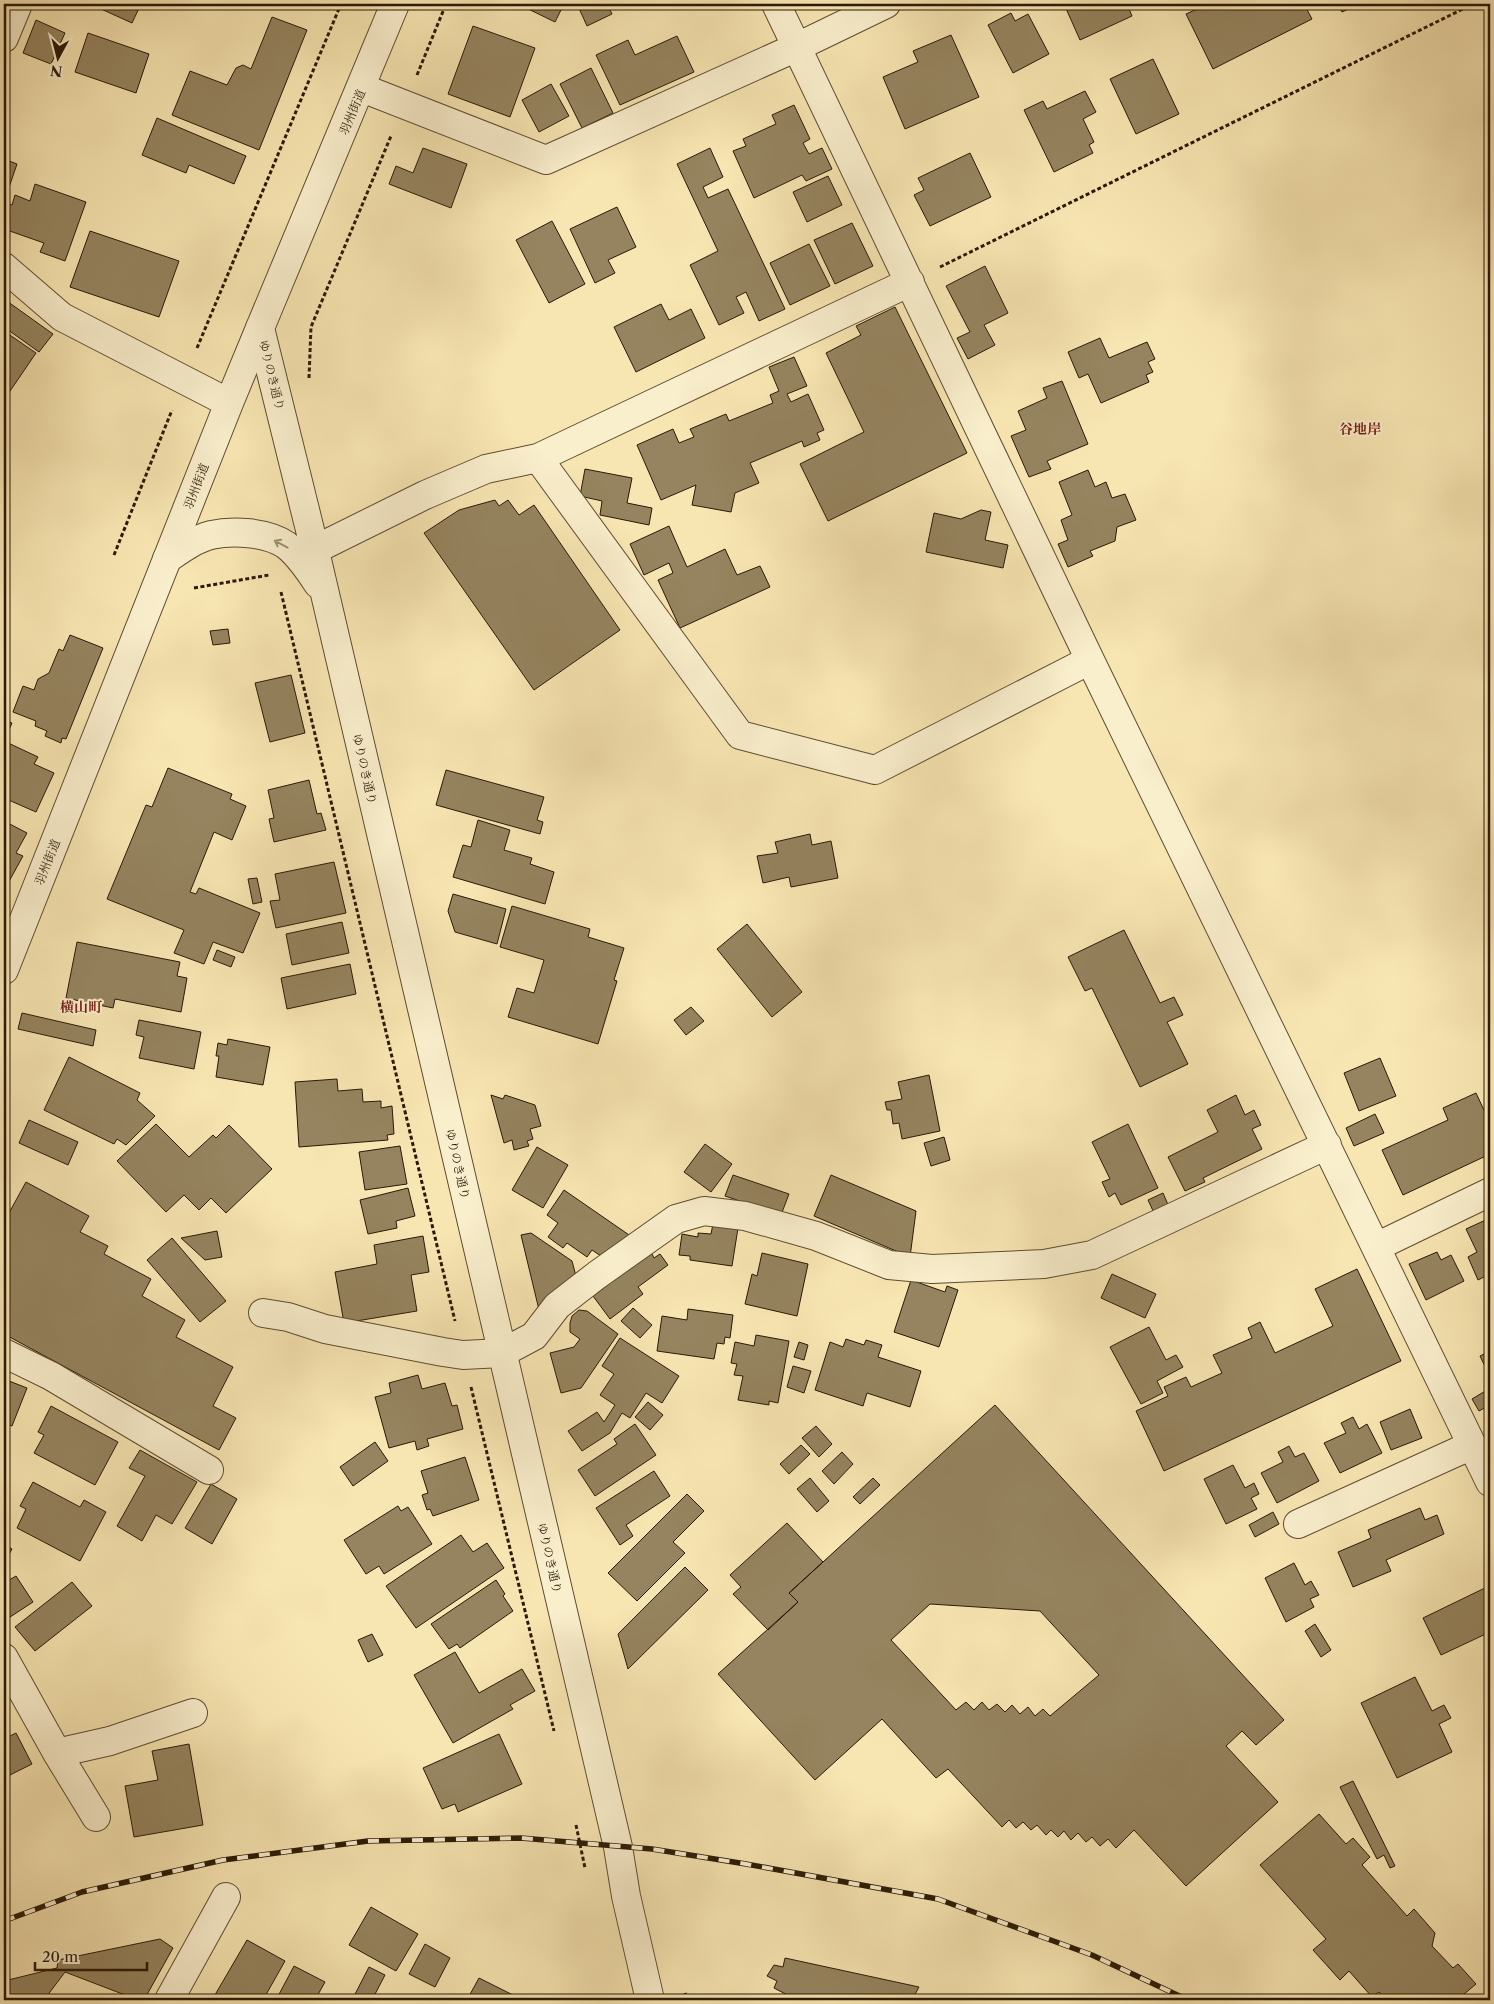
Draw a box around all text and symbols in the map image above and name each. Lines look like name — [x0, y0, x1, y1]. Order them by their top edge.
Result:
north arrow — [32, 32, 82, 82]
text: N — [49, 61, 64, 81]
street label: 羽州街道 — [336, 87, 368, 137]
street label: ゆりのき通り — [256, 338, 288, 412]
district label: 谷地岸 — [1339, 420, 1381, 438]
street label: 羽州街道 — [180, 461, 212, 511]
one-way arrow — [274, 539, 289, 548]
street label: ゆりのき通り — [350, 732, 380, 806]
street label: 羽州街道 — [31, 837, 63, 887]
district label: 横山町 — [60, 998, 103, 1016]
street label: ゆりのき通り — [443, 1127, 473, 1201]
street label: ゆりのき通り — [535, 1521, 565, 1595]
scale bar — [35, 1939, 148, 1971]
text: 20 m — [42, 1947, 78, 1966]

